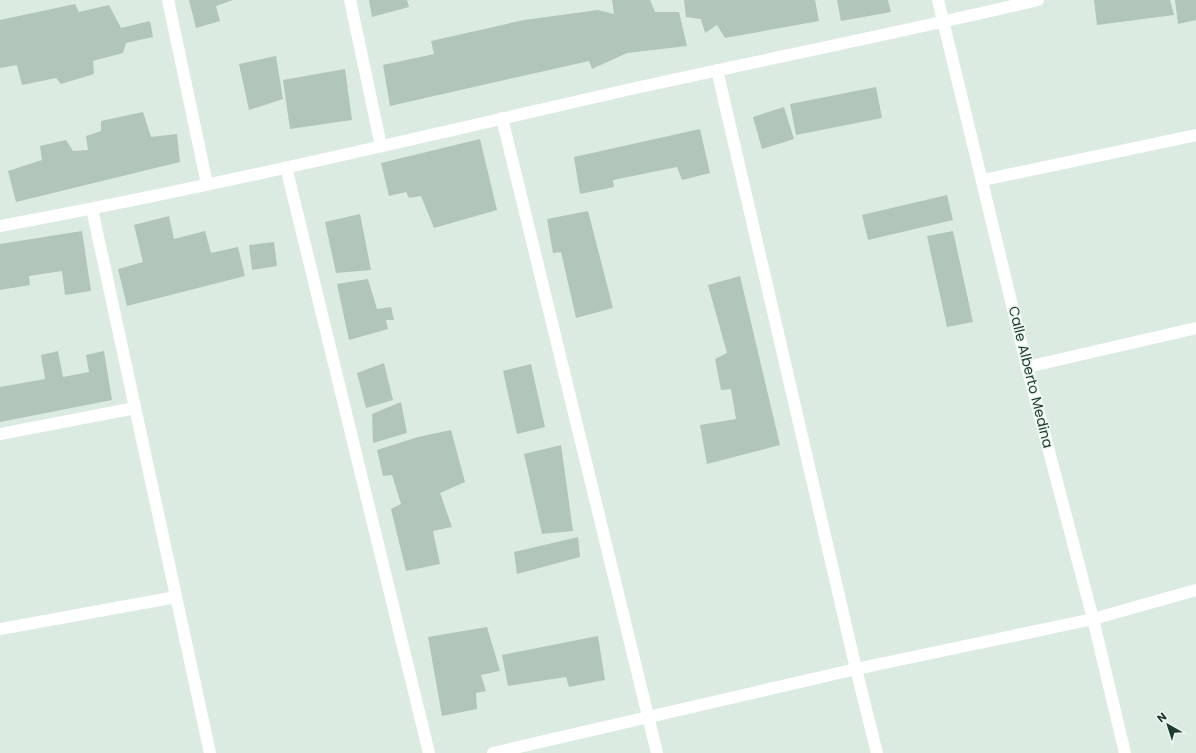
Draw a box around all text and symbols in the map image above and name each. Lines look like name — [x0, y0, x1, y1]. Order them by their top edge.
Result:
street label: Calle Alberto Medina — [1004, 304, 1058, 450]
north arrow — [1148, 705, 1188, 745]
text: N — [1153, 708, 1170, 726]

